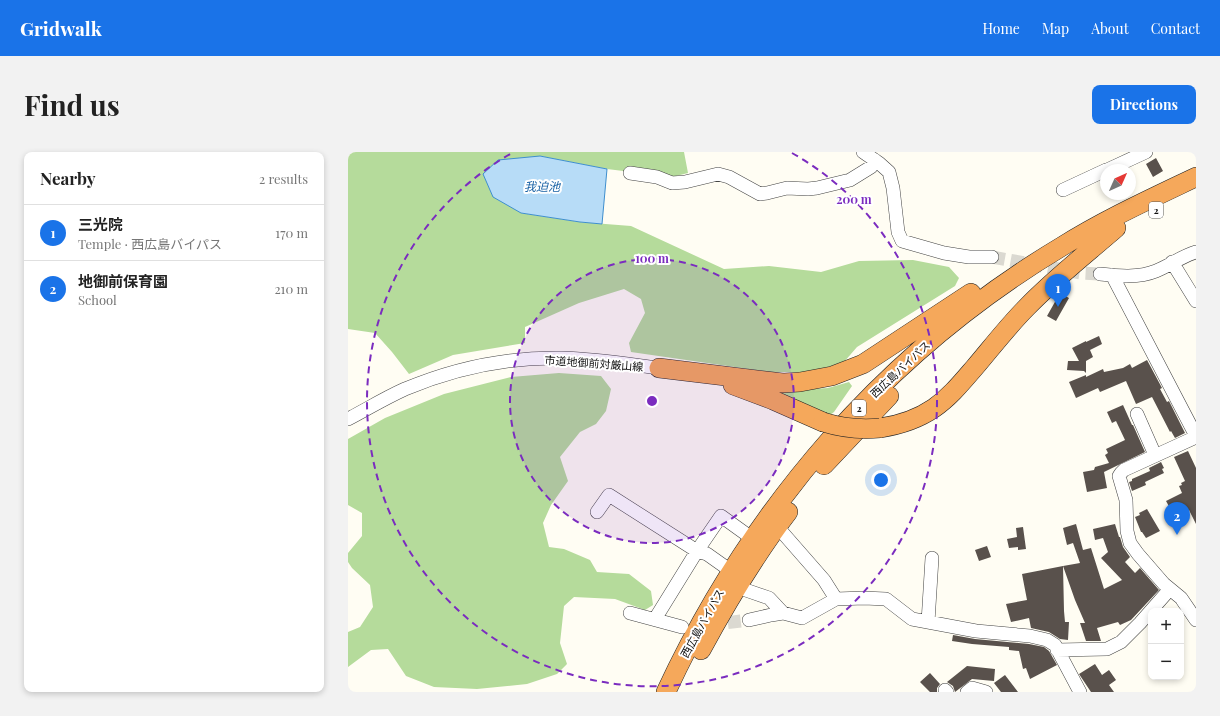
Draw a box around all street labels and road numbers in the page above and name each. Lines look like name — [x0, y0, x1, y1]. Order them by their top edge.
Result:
road number: 2 — [1149, 202, 1163, 218]
street label: 西広島バイパス — [867, 337, 933, 401]
street label: 市道地御前対厳山線 — [544, 352, 644, 374]
road number: 2 — [852, 400, 866, 416]
street label: 西広島バイパス — [677, 586, 727, 660]

